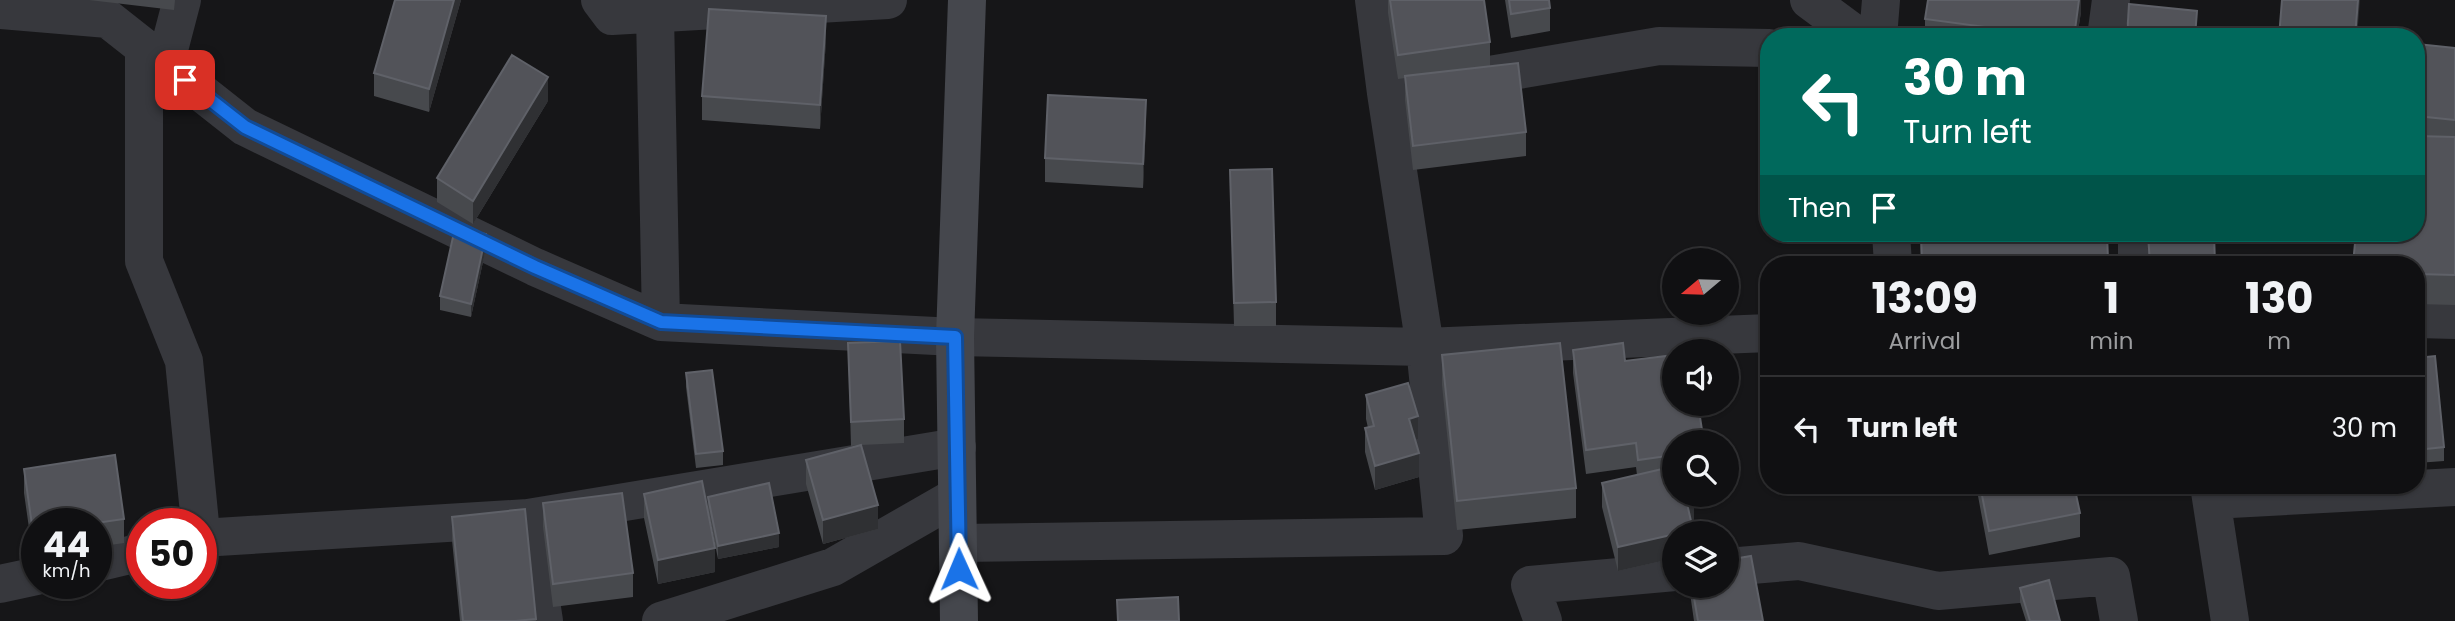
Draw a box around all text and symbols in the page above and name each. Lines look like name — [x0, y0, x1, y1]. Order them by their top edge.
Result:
text: 30 m — [1903, 44, 2027, 112]
pin — [155, 50, 215, 110]
icon: left — [1788, 56, 1879, 147]
icon: arrive — [166, 61, 204, 99]
text: Turn left — [1903, 109, 2032, 154]
icon: arrive — [1865, 189, 1903, 227]
text: Then — [1788, 190, 1851, 226]
north arrow — [1662, 248, 1740, 326]
map controls — [1662, 248, 1739, 598]
text: 13:09 — [1871, 269, 1978, 328]
text: 1 — [2103, 269, 2119, 328]
text: 130 — [2245, 269, 2313, 328]
text: Arrival — [1888, 325, 1961, 357]
text: min — [2089, 325, 2133, 357]
text: m — [2267, 325, 2291, 357]
button: sound — [1662, 339, 1739, 416]
icon: left — [1788, 410, 1826, 448]
text: Turn left — [1847, 410, 1958, 446]
text: 30 m — [2332, 410, 2397, 446]
button: search — [1662, 430, 1739, 507]
speed limit sign: 50 — [126, 508, 217, 599]
text: 44 — [43, 520, 90, 569]
button: layers — [1662, 521, 1739, 598]
position arrow — [922, 532, 996, 606]
text: km/h — [43, 558, 90, 583]

